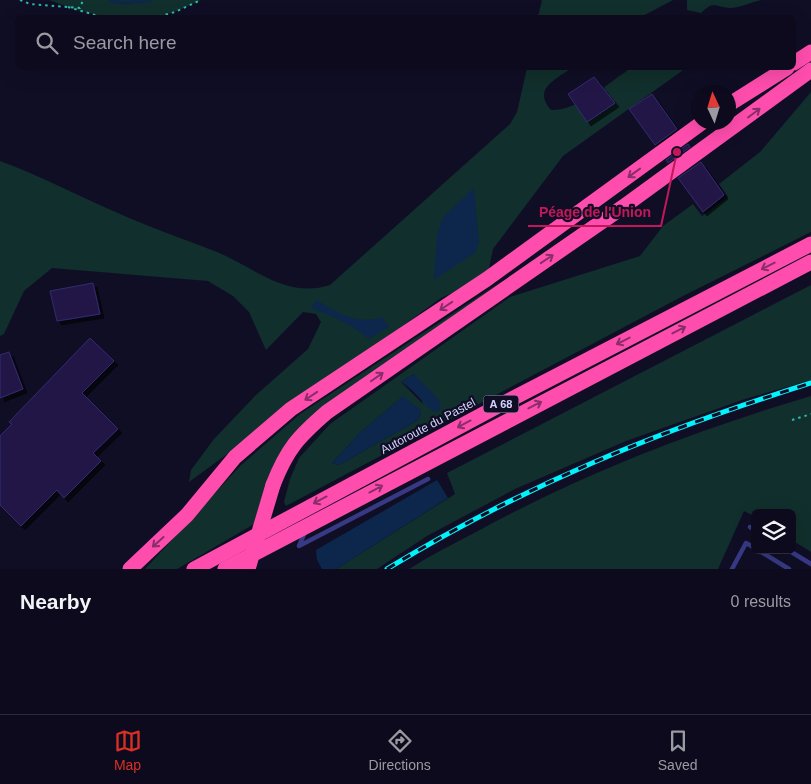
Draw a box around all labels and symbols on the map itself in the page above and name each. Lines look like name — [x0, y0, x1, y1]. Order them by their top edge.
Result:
north arrow — [691, 85, 736, 130]
one-way arrow — [747, 107, 760, 118]
one-way arrow — [627, 168, 641, 178]
callout: Péage de l'Union — [528, 197, 661, 226]
text: Péage de l'Union — [539, 204, 651, 220]
one-way arrow — [540, 254, 554, 264]
one-way arrow — [760, 261, 775, 271]
one-way arrow — [440, 301, 454, 311]
one-way arrow — [672, 325, 687, 335]
one-way arrow — [616, 336, 631, 346]
one-way arrow — [370, 372, 384, 382]
one-way arrow — [304, 390, 318, 401]
street label: Autoroute du Pastel — [378, 395, 478, 457]
road number: A 68 — [484, 396, 518, 412]
one-way arrow — [527, 400, 542, 409]
one-way arrow — [456, 419, 471, 429]
one-way arrow — [368, 484, 383, 493]
one-way arrow — [313, 496, 328, 505]
one-way arrow — [152, 536, 165, 548]

